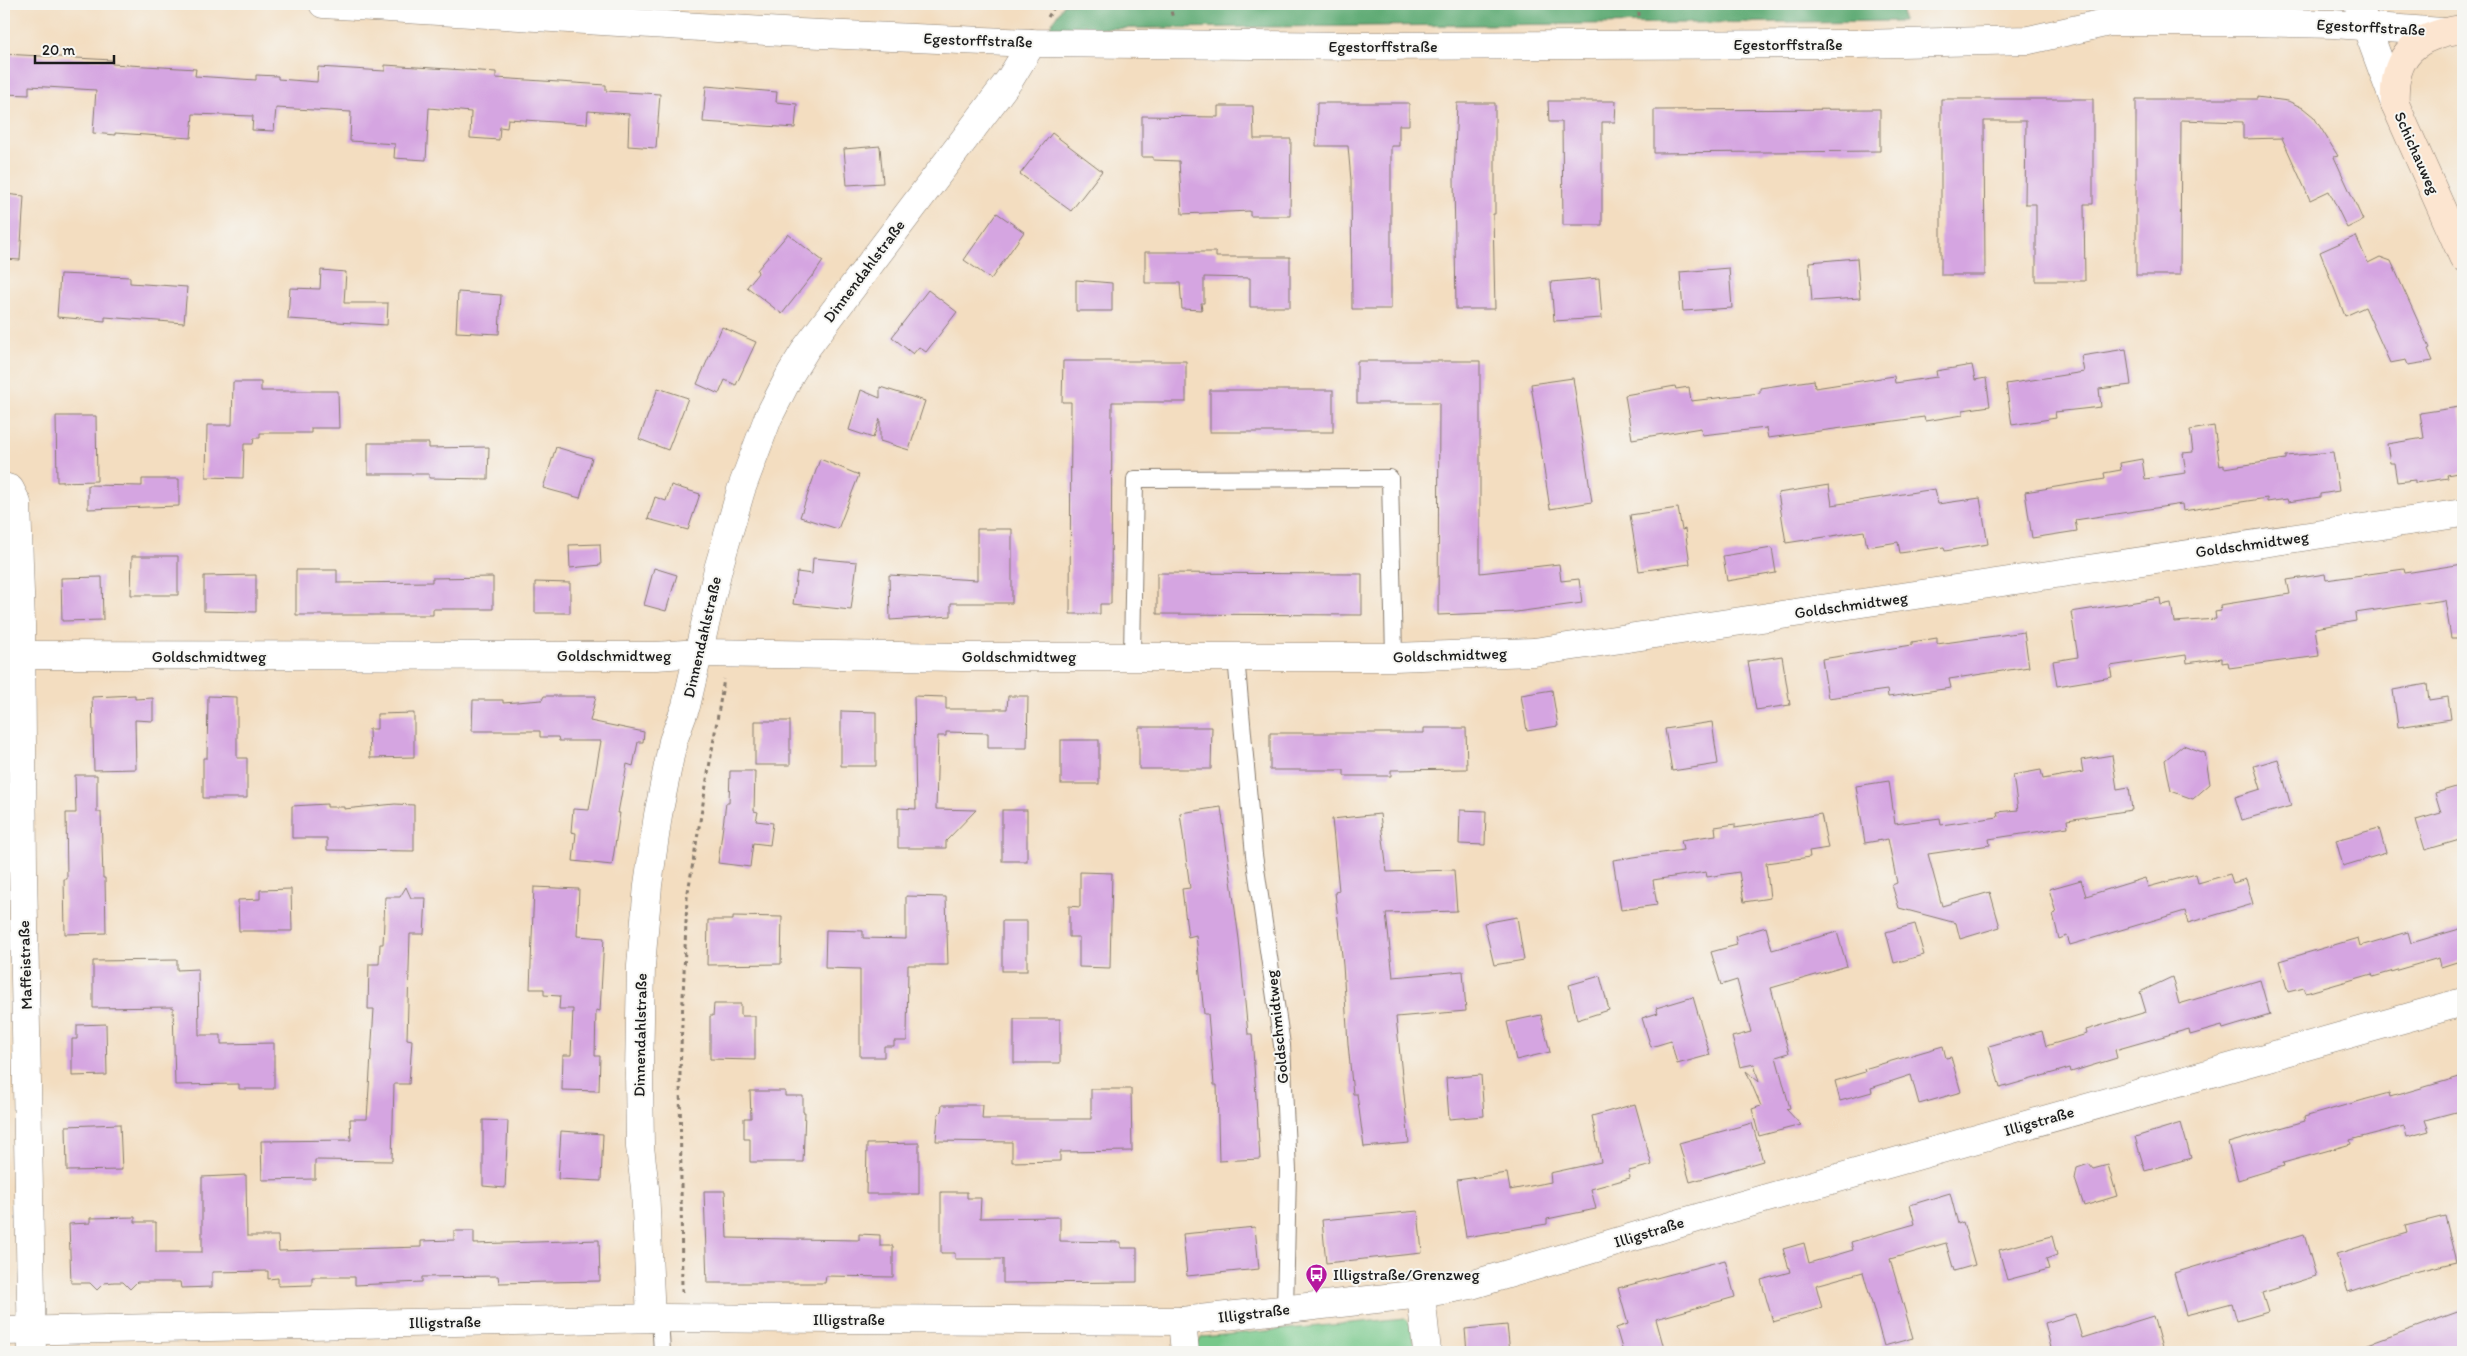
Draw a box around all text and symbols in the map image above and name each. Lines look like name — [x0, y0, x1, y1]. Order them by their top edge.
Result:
street label: Egestorffstraße — [2316, 15, 2426, 39]
street label: Egestorffstraße — [923, 29, 1033, 51]
scale bar — [35, 32, 114, 64]
street label: Egestorffstraße — [1733, 35, 1843, 54]
street label: Egestorffstraße — [1328, 37, 1438, 56]
text: 20 m — [42, 41, 76, 59]
street label: Schichauweg — [2390, 109, 2444, 198]
street label: Dinnendahlstraße — [819, 216, 909, 326]
street label: Goldschmidtweg — [2194, 527, 2311, 561]
street label: Dinnendahlstraße — [679, 574, 725, 700]
street label: Goldschmidtweg — [1793, 588, 1910, 622]
street label: Goldschmidtweg — [1393, 643, 1508, 666]
street label: Goldschmidtweg — [557, 646, 672, 665]
street label: Goldschmidtweg — [152, 647, 267, 666]
street label: Goldschmidtweg — [962, 647, 1077, 666]
street label: Maffeistraße — [14, 920, 36, 1010]
street label: Goldschmidtweg — [1261, 968, 1292, 1085]
street label: Dinnendahlstraße — [629, 973, 651, 1097]
street label: Illigstraße — [2002, 1102, 2077, 1140]
street label: Illigstraße — [1612, 1212, 1687, 1252]
bus stop icon: Illigstraße/Grenzweg — [1305, 1262, 1329, 1293]
place label: Illigstraße/Grenzweg — [1333, 1265, 1480, 1284]
street label: Illigstraße — [1217, 1299, 1291, 1327]
street label: Illigstraße — [813, 1310, 885, 1329]
street label: Illigstraße — [409, 1312, 482, 1332]

